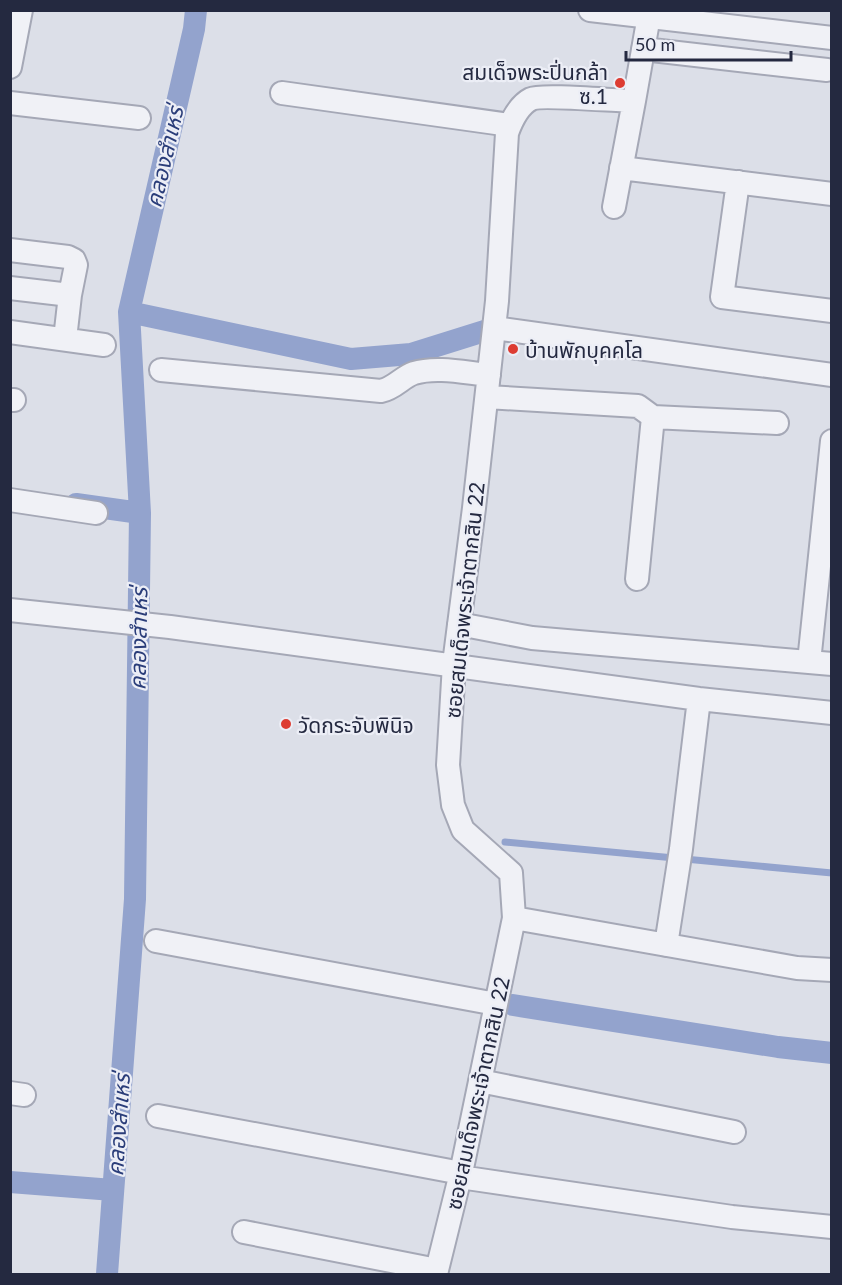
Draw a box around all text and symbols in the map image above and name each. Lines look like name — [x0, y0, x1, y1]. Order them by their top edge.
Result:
scale bar — [626, 24, 791, 62]
text: 50 m — [635, 33, 675, 55]
place label: สมเด็จพระปิ่นกล้า ซ.1 — [462, 59, 608, 108]
marker: สมเด็จพระปิ่นกล้า ซ.1 — [613, 76, 627, 90]
water label: คลองสำเหร่ — [139, 100, 190, 210]
place label: บ้านพักบุคคโล — [525, 337, 643, 364]
marker: บ้านพักบุคคโล — [506, 342, 520, 356]
street label: ซอยสมเด็จพระเจ้าตากสิน 22 — [439, 481, 489, 719]
water label: คลองสำเหร่ — [124, 584, 152, 690]
place label: วัดกระจับพินิจ — [298, 712, 414, 737]
marker: วัดกระจับพินิจ — [279, 717, 293, 731]
street label: ซอยสมเด็จพระเจ้าตากสิน 22 — [440, 974, 514, 1212]
water label: คลองสำเหร่ — [101, 1069, 135, 1177]

